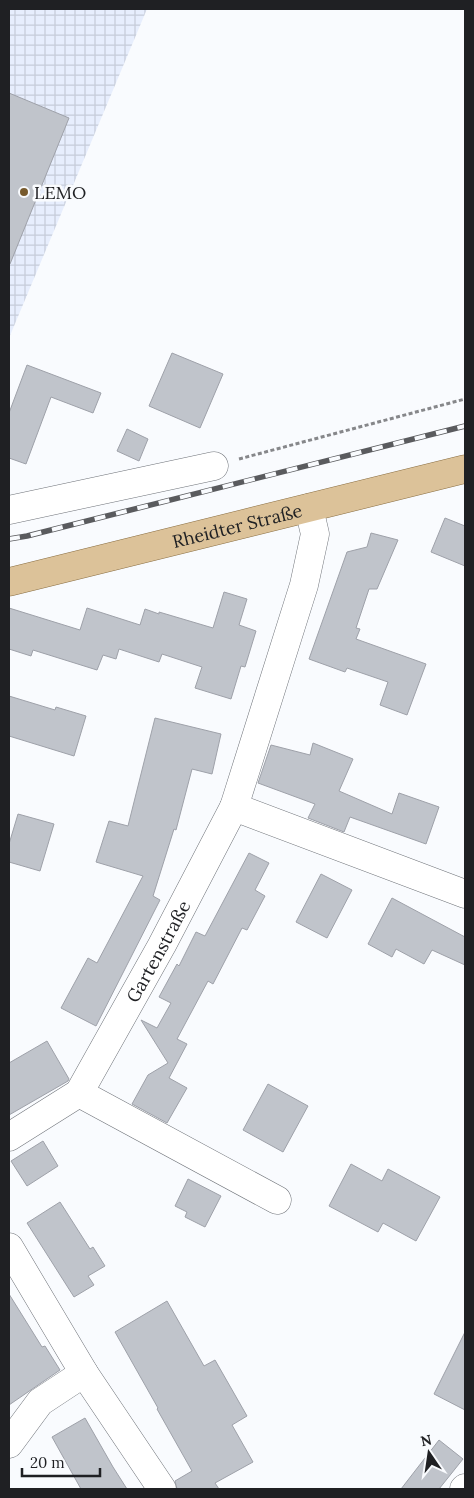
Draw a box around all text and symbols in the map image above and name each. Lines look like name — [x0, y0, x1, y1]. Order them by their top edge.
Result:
place label: LEMO — [34, 181, 86, 204]
marker: LEMO — [18, 186, 30, 198]
street label: Rheidter Straße — [170, 498, 305, 553]
street label: Gartenstraße — [121, 896, 195, 1006]
north arrow — [404, 1428, 454, 1478]
text: N — [419, 1430, 434, 1450]
scale bar — [22, 1446, 100, 1478]
text: 20 m — [30, 1453, 65, 1472]

